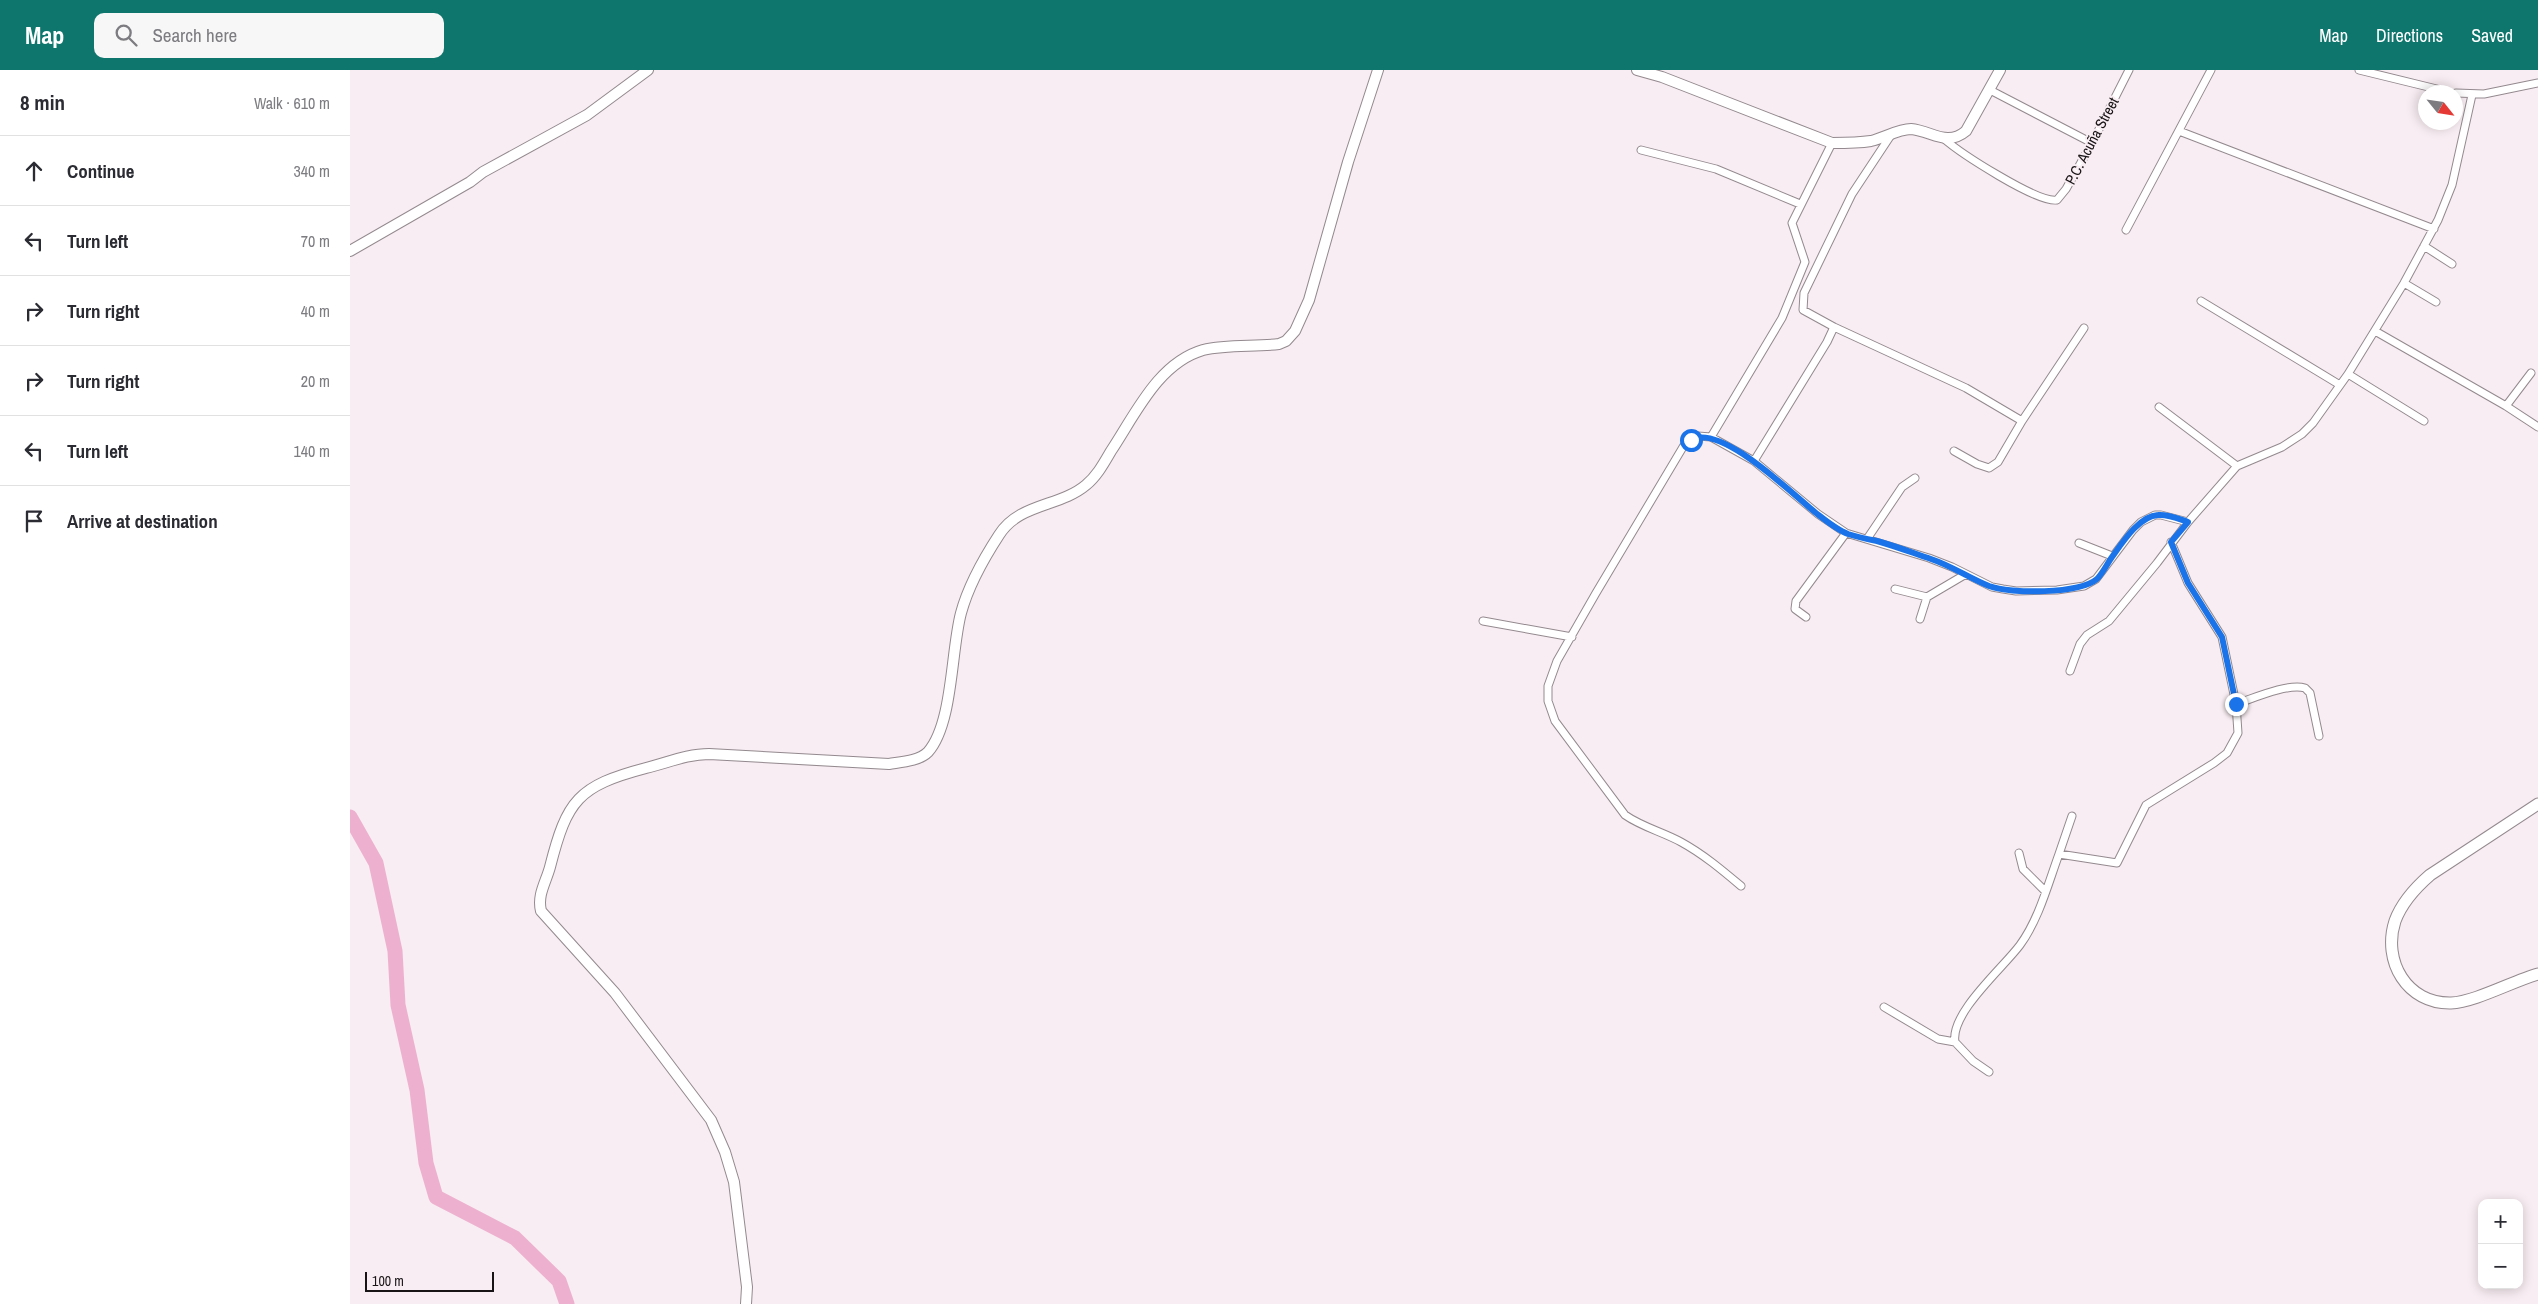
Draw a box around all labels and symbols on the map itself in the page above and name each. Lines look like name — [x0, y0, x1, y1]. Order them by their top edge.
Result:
north arrow — [2418, 85, 2463, 130]
street label: P.C. Acuña Street — [2060, 93, 2124, 188]
route start — [1680, 429, 1703, 452]
route end — [2225, 693, 2248, 716]
scale bar — [365, 1269, 494, 1292]

